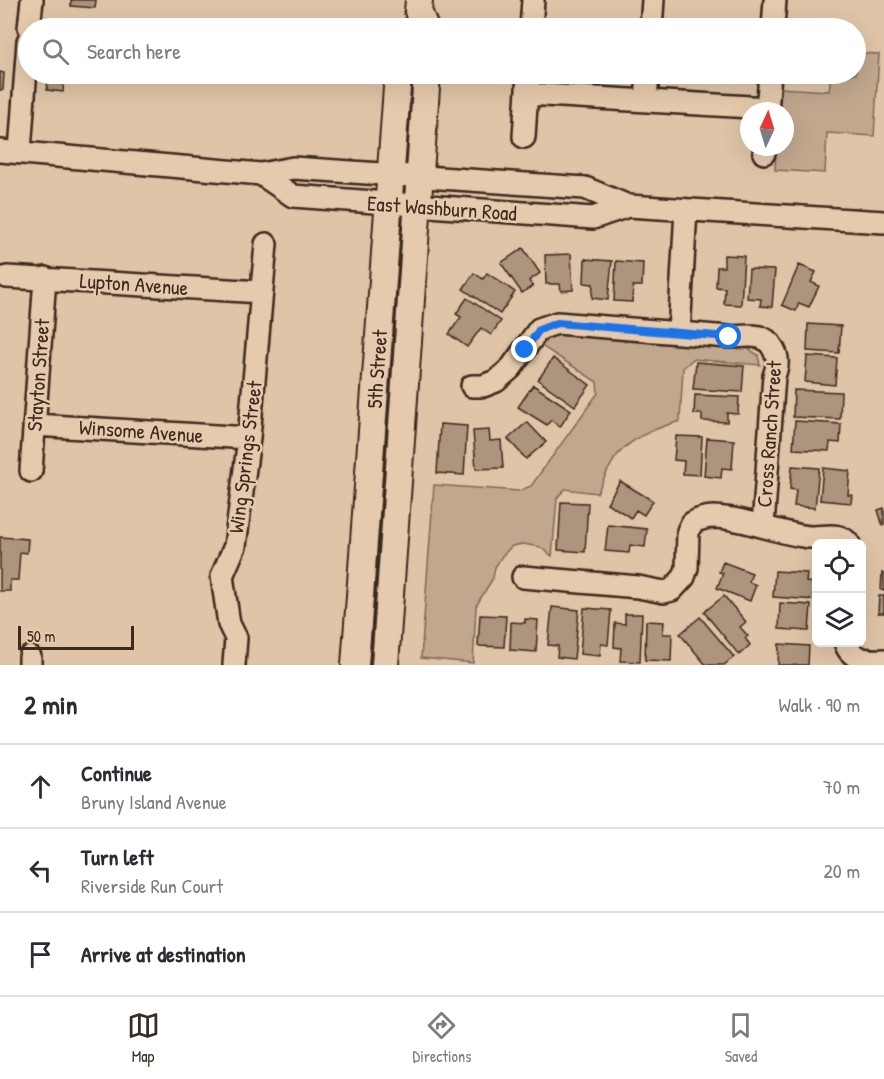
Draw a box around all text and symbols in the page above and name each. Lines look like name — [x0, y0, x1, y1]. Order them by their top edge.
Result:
search box — [18, 18, 866, 84]
icon: search — [39, 35, 72, 68]
text: Search here — [87, 36, 181, 66]
north arrow — [740, 102, 794, 156]
street label: East Washburn Road — [366, 188, 518, 228]
street label: Lupton Avenue — [79, 266, 189, 302]
street label: Stayton Street — [20, 317, 56, 432]
route start — [715, 323, 741, 349]
street label: 5th Street — [360, 328, 394, 409]
route end — [511, 336, 537, 362]
street label: Cross Ranch Street — [749, 359, 789, 508]
street label: Wing Springs Street — [221, 378, 269, 535]
street label: Winsome Avenue — [78, 412, 204, 450]
map controls — [812, 539, 866, 647]
button: locate — [812, 539, 866, 593]
button: layers — [812, 593, 866, 647]
scale bar — [18, 623, 134, 650]
text: 50 m — [27, 625, 56, 647]
text: 2 min — [24, 687, 77, 722]
text: Walk · 90 m — [779, 691, 860, 718]
text: Continue — [81, 758, 152, 788]
icon: ahead — [24, 770, 57, 803]
text: 70 m — [823, 773, 860, 800]
text: Bruny Island Avenue — [81, 788, 227, 815]
text: Turn left — [81, 842, 154, 872]
icon: left — [24, 854, 57, 887]
text: 20 m — [823, 857, 860, 884]
text: Riverside Run Court — [81, 872, 223, 899]
icon: arrive — [24, 938, 57, 971]
text: Arrive at destination — [81, 939, 246, 969]
tab: Map — [127, 1009, 160, 1067]
tab: Directions — [413, 1009, 471, 1067]
tab: Saved — [724, 1009, 757, 1067]

